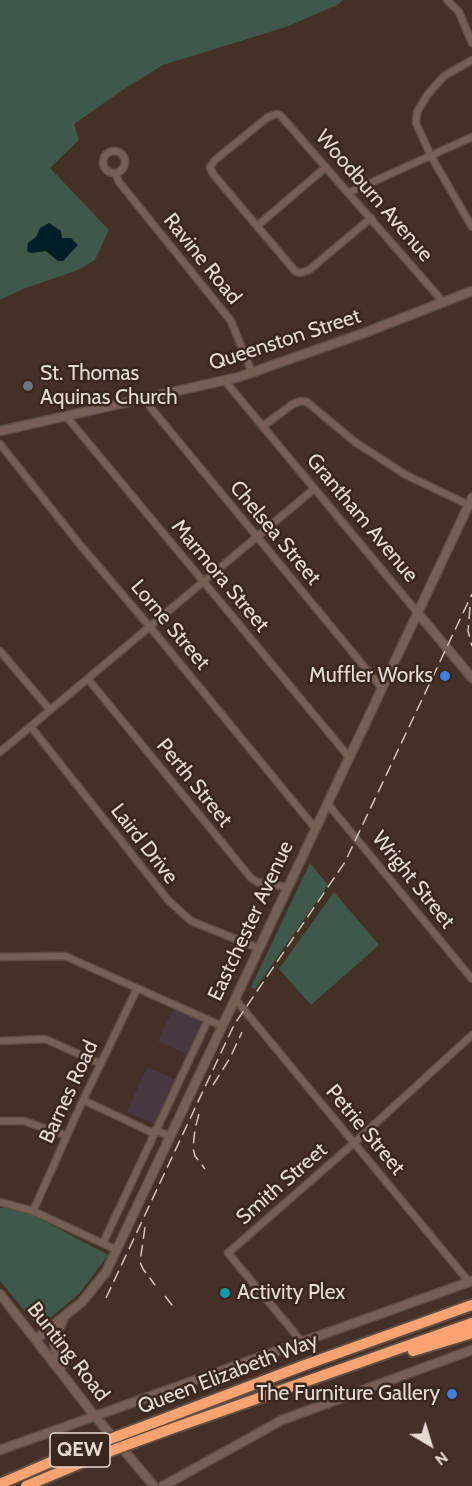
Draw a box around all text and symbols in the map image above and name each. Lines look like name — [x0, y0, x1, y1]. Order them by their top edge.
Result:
street label: Woodburn Avenue — [310, 125, 438, 267]
street label: Ravine Road — [158, 208, 246, 310]
street label: Queenston Street — [206, 304, 364, 376]
place label: St. Thomas Aquinas Church — [40, 361, 178, 411]
marker: St. Thomas Aquinas Church — [21, 379, 35, 393]
street label: Grantham Avenue — [301, 448, 423, 588]
street label: Chelsea Street — [224, 476, 326, 590]
street label: Marmora Street — [166, 515, 274, 637]
street label: Lorne Street — [125, 575, 215, 675]
place label: Muffler Works — [309, 663, 433, 689]
marker: Muffler Works — [438, 669, 452, 683]
street label: Perth Street — [151, 734, 237, 832]
street label: Laird Drive — [105, 799, 183, 889]
street label: Wright Street — [366, 826, 460, 934]
street label: Eastchester Avenue — [203, 837, 299, 1005]
street label: Barnes Road — [34, 1037, 104, 1147]
street label: Petrie Street — [320, 1080, 410, 1180]
street label: Smith Street — [231, 1138, 333, 1230]
place label: Activity Plex — [237, 1280, 345, 1306]
marker: Activity Plex — [218, 1286, 232, 1300]
street label: Bunting Road — [21, 1297, 115, 1407]
street label: Queen Elizabeth Way — [134, 1328, 322, 1420]
place label: The Furniture Gallery — [256, 1381, 440, 1407]
marker: The Furniture Gallery — [445, 1387, 459, 1401]
north arrow — [400, 1414, 460, 1474]
road number: QEW — [50, 1433, 110, 1467]
text: N — [431, 1448, 452, 1470]

